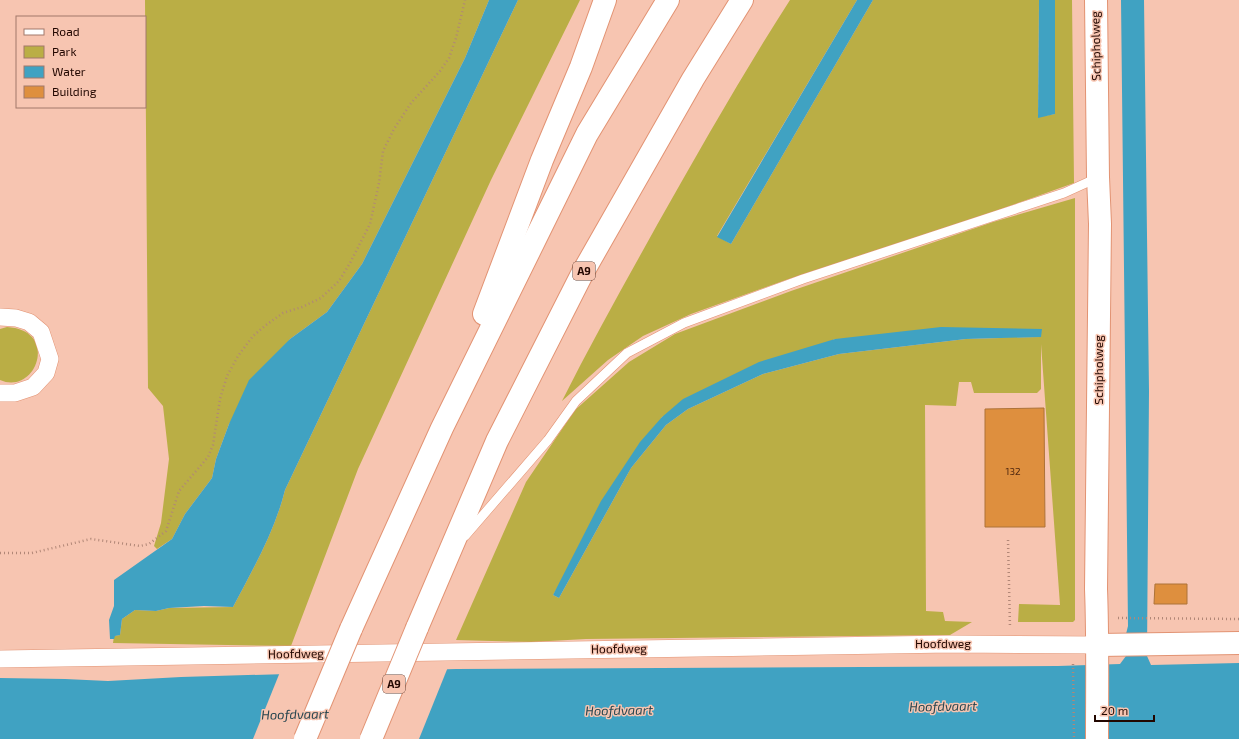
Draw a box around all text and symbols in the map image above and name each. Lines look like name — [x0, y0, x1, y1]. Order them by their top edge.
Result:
street label: Schipholweg — [1087, 11, 1103, 81]
legend — [16, 16, 146, 108]
text: Road — [52, 24, 80, 38]
text: Park — [52, 44, 77, 58]
text: Water — [52, 64, 86, 78]
text: Building — [52, 84, 97, 98]
road number: A9 — [573, 262, 595, 280]
street label: Schipholweg — [1091, 335, 1105, 405]
house number: 132 — [1005, 465, 1021, 477]
street label: Hoofdweg — [915, 636, 971, 650]
street label: Hoofdweg — [591, 641, 647, 655]
street label: Hoofdweg — [268, 646, 324, 660]
road number: A9 — [383, 675, 405, 693]
water label: Hoofdvaart — [909, 697, 977, 715]
scale bar — [1095, 697, 1154, 723]
water label: Hoofdvaart — [585, 701, 653, 719]
text: 20 m — [1101, 703, 1128, 717]
water label: Hoofdvaart — [261, 705, 329, 723]

